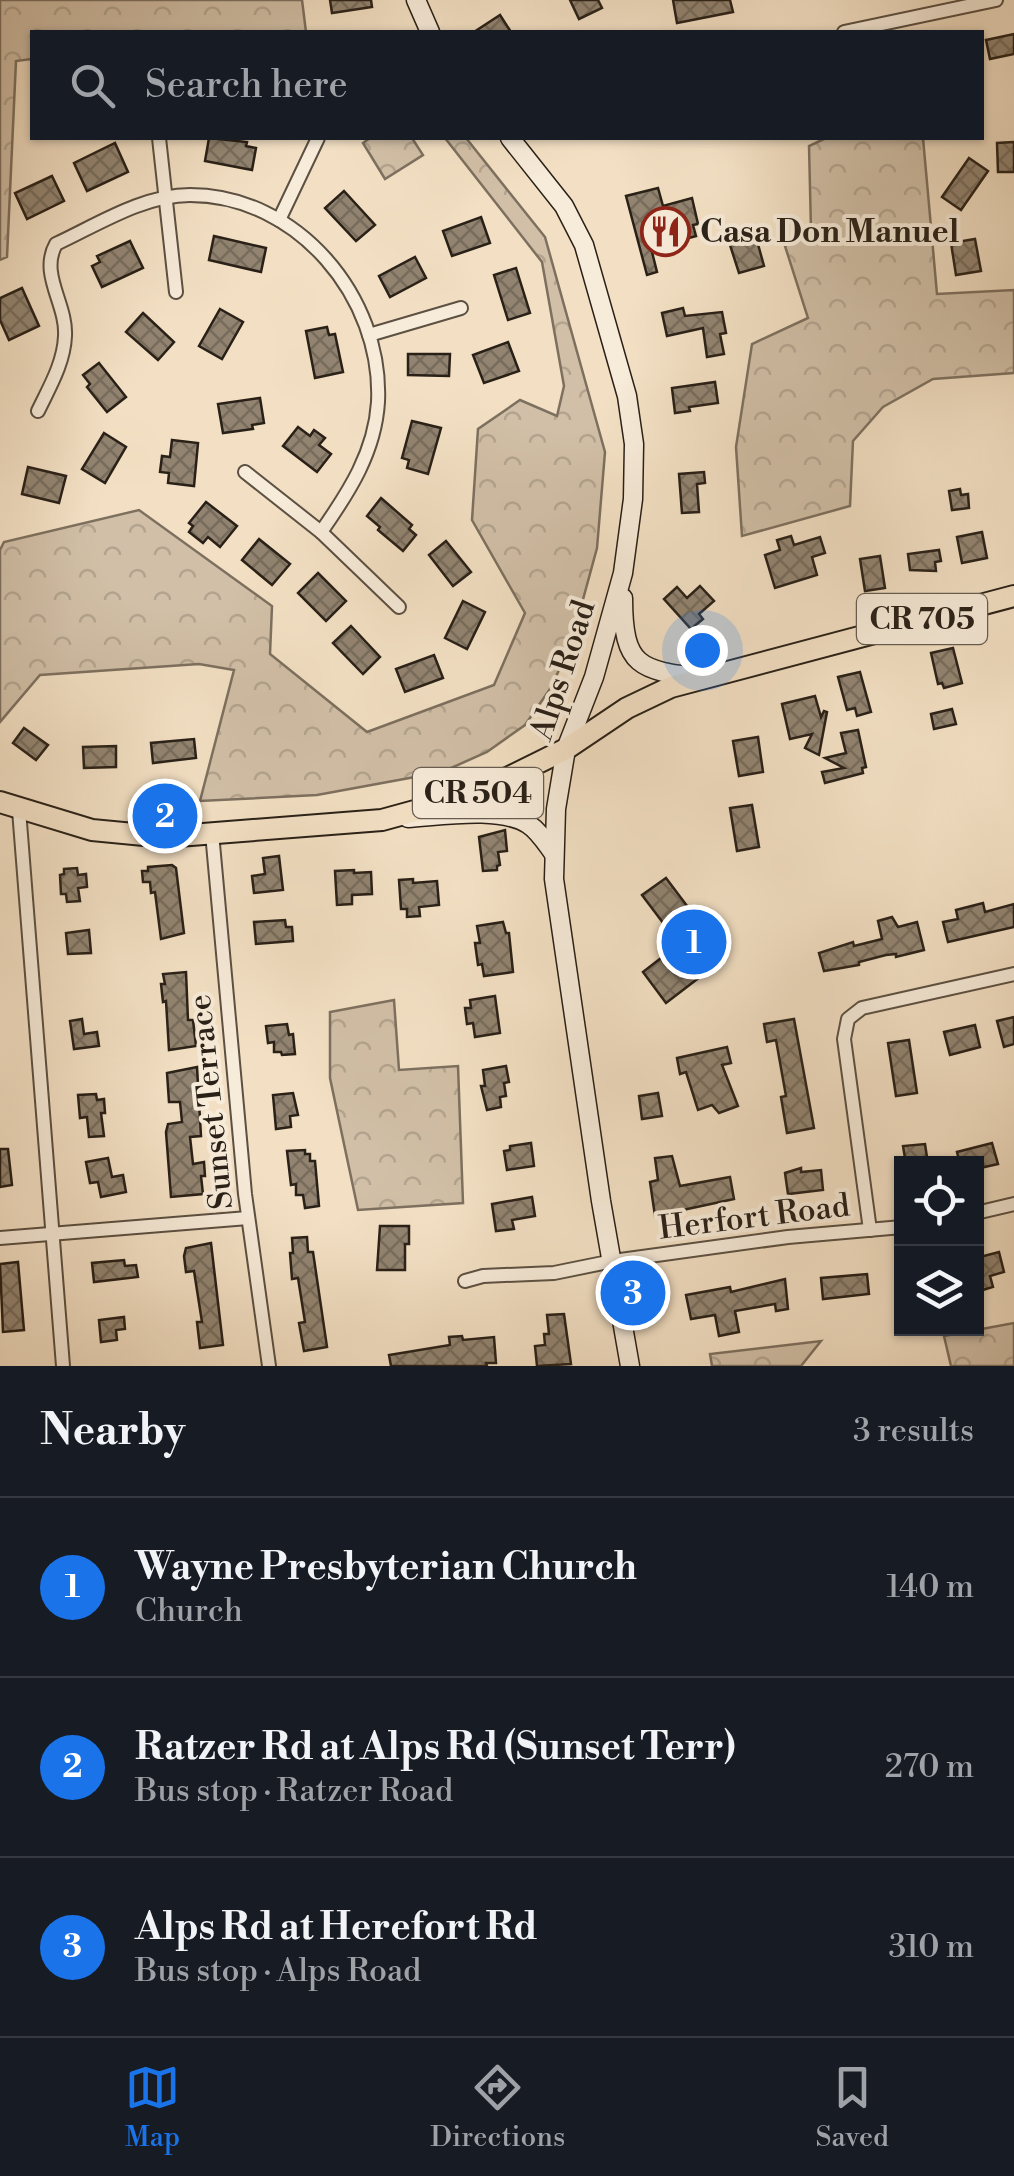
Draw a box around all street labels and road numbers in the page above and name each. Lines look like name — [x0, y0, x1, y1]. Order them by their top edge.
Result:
road number: CR 705 — [857, 594, 987, 644]
street label: Alps Road — [521, 595, 604, 746]
road number: CR 504 — [413, 768, 543, 818]
street label: Sunset Terrace — [180, 992, 242, 1212]
street label: Herfort Road — [656, 1185, 852, 1249]

